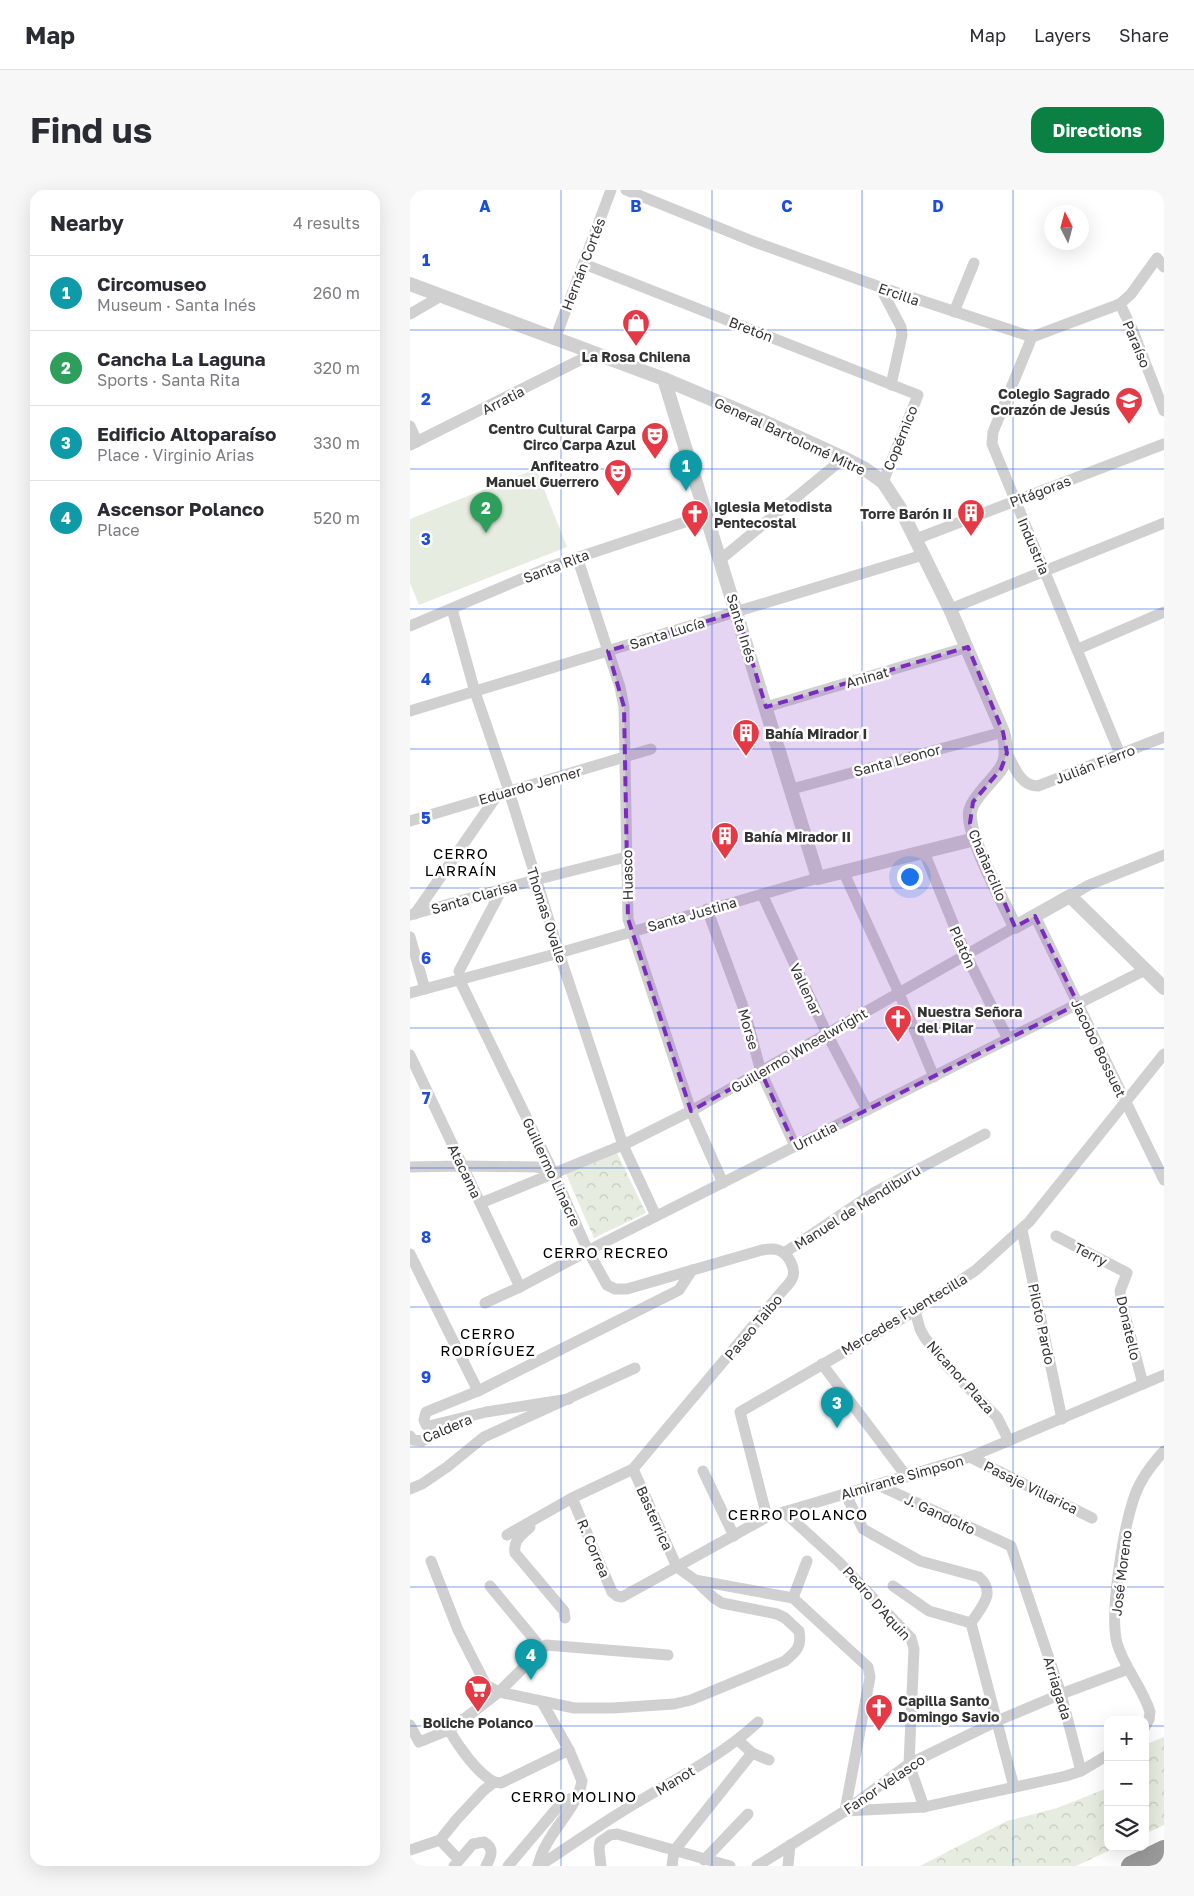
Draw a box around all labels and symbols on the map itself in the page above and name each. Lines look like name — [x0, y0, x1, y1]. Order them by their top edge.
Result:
text: A — [479, 196, 491, 216]
text: B — [630, 196, 642, 216]
text: C — [781, 196, 793, 216]
text: D — [932, 196, 944, 216]
north arrow — [1044, 205, 1089, 250]
street label: Hernán Cortés — [558, 215, 608, 313]
text: 1 — [422, 250, 430, 270]
street label: Ercilla — [876, 279, 922, 309]
shop icon: La Rosa Chilena — [621, 308, 651, 347]
street label: Bretón — [727, 313, 775, 345]
street label: Paraíso — [1119, 318, 1155, 370]
place label: La Rosa Chilena — [582, 348, 690, 365]
street label: Arratia — [479, 382, 527, 418]
place label: Colegio Sagrado Corazón de Jesús — [990, 385, 1110, 418]
school or university icon: Colegio Sagrado Corazón de Jesús — [1114, 386, 1144, 425]
text: 2 — [421, 389, 431, 409]
street label: General Bartolomé Mitre — [712, 394, 868, 478]
street label: Copérnico — [879, 403, 921, 473]
place label: Centro Cultural Carpa Circo Carpa Azul — [488, 420, 636, 453]
theatre icon: Centro Cultural Carpa Circo Carpa Azul — [640, 421, 670, 460]
pin: 1 — [670, 450, 702, 491]
place label: Anfiteatro Manuel Guerrero — [486, 457, 599, 490]
theatre icon: Anfiteatro Manuel Guerrero — [603, 458, 633, 497]
street label: Pitágoras — [1007, 472, 1073, 510]
pin: 2 — [470, 492, 502, 533]
place label: Iglesia Metodista Pentecostal — [714, 498, 832, 531]
building icon: Torre Barón II — [956, 498, 986, 537]
church icon: Iglesia Metodista Pentecostal — [680, 499, 710, 538]
place label: Torre Barón II — [860, 505, 952, 522]
street label: Industria — [1014, 515, 1054, 577]
text: 3 — [421, 529, 431, 549]
street label: Santa Rita — [521, 546, 591, 586]
street label: Santa Inés — [724, 592, 760, 664]
street label: Santa Lucía — [627, 613, 707, 653]
street label: Aninat — [844, 663, 890, 691]
text: 4 — [421, 669, 431, 689]
building icon: Bahía Mirador I — [731, 718, 761, 757]
place label: Bahía Mirador I — [765, 725, 867, 742]
street label: Santa Leonor — [852, 740, 943, 780]
street label: Julián Fierro — [1053, 741, 1137, 787]
street label: Eduardo Jenner — [477, 762, 584, 808]
text: 5 — [421, 808, 431, 828]
building icon: Bahía Mirador II — [710, 821, 740, 860]
street label: Chañarcillo — [965, 826, 1011, 904]
place label: Bahía Mirador II — [744, 828, 851, 845]
district label: CERRO LARRAÍN — [425, 844, 497, 879]
street label: Huasco — [618, 850, 636, 900]
your location — [897, 864, 923, 890]
street label: Thomas Ovalle — [524, 865, 570, 965]
street label: Santa Clarisa — [429, 877, 519, 917]
street label: Santa Justina — [645, 893, 739, 935]
street label: Platón — [946, 923, 980, 971]
text: 6 — [421, 948, 431, 968]
street label: Vallenar — [787, 960, 826, 1018]
street label: Jacobo Bossuet — [1068, 996, 1130, 1100]
place label: Nuestra Señora del Pilar — [917, 1003, 1022, 1036]
street label: Guillermo Wheelwright — [728, 1004, 870, 1096]
church icon: Nuestra Señora del Pilar — [883, 1004, 913, 1043]
street label: Morse — [735, 1007, 763, 1051]
text: 7 — [422, 1088, 431, 1108]
street label: Guillermo Linacre — [519, 1115, 585, 1229]
street label: Urrutia — [790, 1118, 840, 1154]
street label: Atacama — [445, 1141, 485, 1201]
street label: Manuel de Mendiburu — [791, 1161, 923, 1253]
text: 8 — [421, 1227, 431, 1247]
street label: Terry — [1072, 1239, 1110, 1270]
district label: CERRO RECREO — [543, 1243, 669, 1261]
street label: Mercedes Fuentecilla — [838, 1270, 970, 1358]
street label: Piloto Pardo — [1025, 1282, 1059, 1366]
street label: Paseo Taibo — [721, 1291, 785, 1363]
street label: Donatello — [1113, 1294, 1145, 1362]
district label: CERRO RODRÍGUEZ — [440, 1324, 536, 1359]
street label: Nicanor Plaza — [924, 1337, 998, 1417]
text: 9 — [421, 1367, 431, 1387]
pin: 3 — [821, 1387, 853, 1428]
street label: Caldera — [420, 1410, 474, 1446]
street label: Almirante Simpson — [839, 1451, 965, 1503]
street label: Pasaje Villarica — [981, 1457, 1081, 1517]
street label: Basterrica — [633, 1483, 677, 1553]
street label: J. Gandolfo — [902, 1490, 978, 1538]
district label: CERRO POLANCO — [728, 1505, 868, 1523]
street label: R. Correa — [574, 1516, 614, 1580]
street label: José Moreno — [1107, 1529, 1135, 1617]
street label: Pedro D'Aquin — [839, 1563, 915, 1643]
pin: 4 — [515, 1639, 547, 1680]
street label: Arriagada — [1040, 1654, 1076, 1722]
supermarket icon: Boliche Polanco — [463, 1674, 493, 1713]
place label: Capilla Santo Domingo Savio — [898, 1692, 999, 1725]
church icon: Capilla Santo Domingo Savio — [864, 1693, 894, 1732]
place label: Boliche Polanco — [423, 1714, 533, 1731]
street label: Fanor Velasco — [840, 1751, 928, 1817]
street label: Manot — [652, 1762, 698, 1798]
district label: CERRO MOLINO — [511, 1787, 637, 1805]

